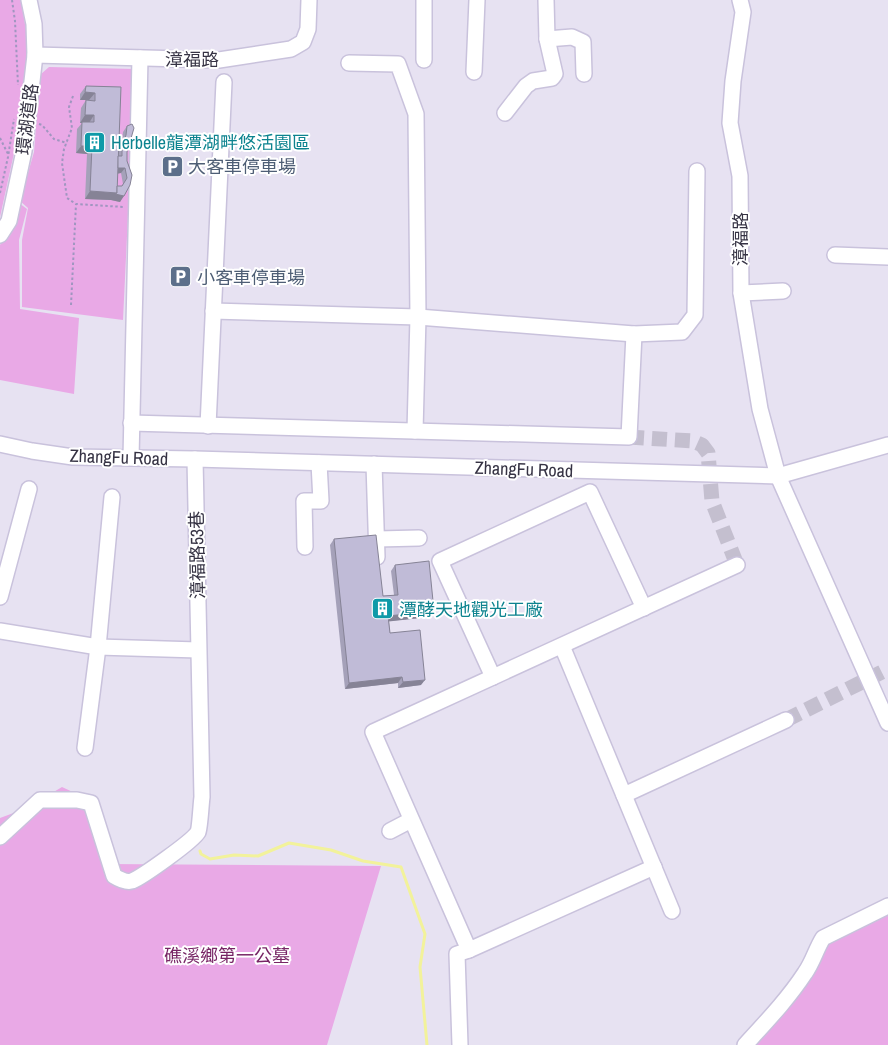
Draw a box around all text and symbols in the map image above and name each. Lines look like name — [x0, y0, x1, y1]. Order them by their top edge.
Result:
street label: 漳福路 — [165, 47, 219, 72]
street label: 環湖道路 — [10, 82, 44, 156]
building icon: Herbelle龍潭湖畔悠活園區 — [83, 130, 107, 154]
place label: Herbelle龍潭湖畔悠活園區 — [111, 130, 310, 155]
parking icon: 大客車停車場 — [160, 154, 184, 178]
place label: 大客車停車場 — [188, 154, 296, 179]
street label: 漳福路 — [728, 212, 753, 266]
parking icon: 小客車停車場 — [169, 265, 193, 289]
place label: 小客車停車場 — [197, 265, 305, 290]
street label: ZhangFu Road — [69, 443, 169, 471]
street label: ZhangFu Road — [474, 455, 574, 483]
street label: 漳福路53巷 — [184, 511, 210, 599]
building icon: 潭酵天地觀光工廠 — [371, 597, 395, 621]
place label: 潭酵天地觀光工廠 — [399, 597, 543, 622]
park label: 礁溪鄉第一公墓 — [164, 943, 290, 968]

